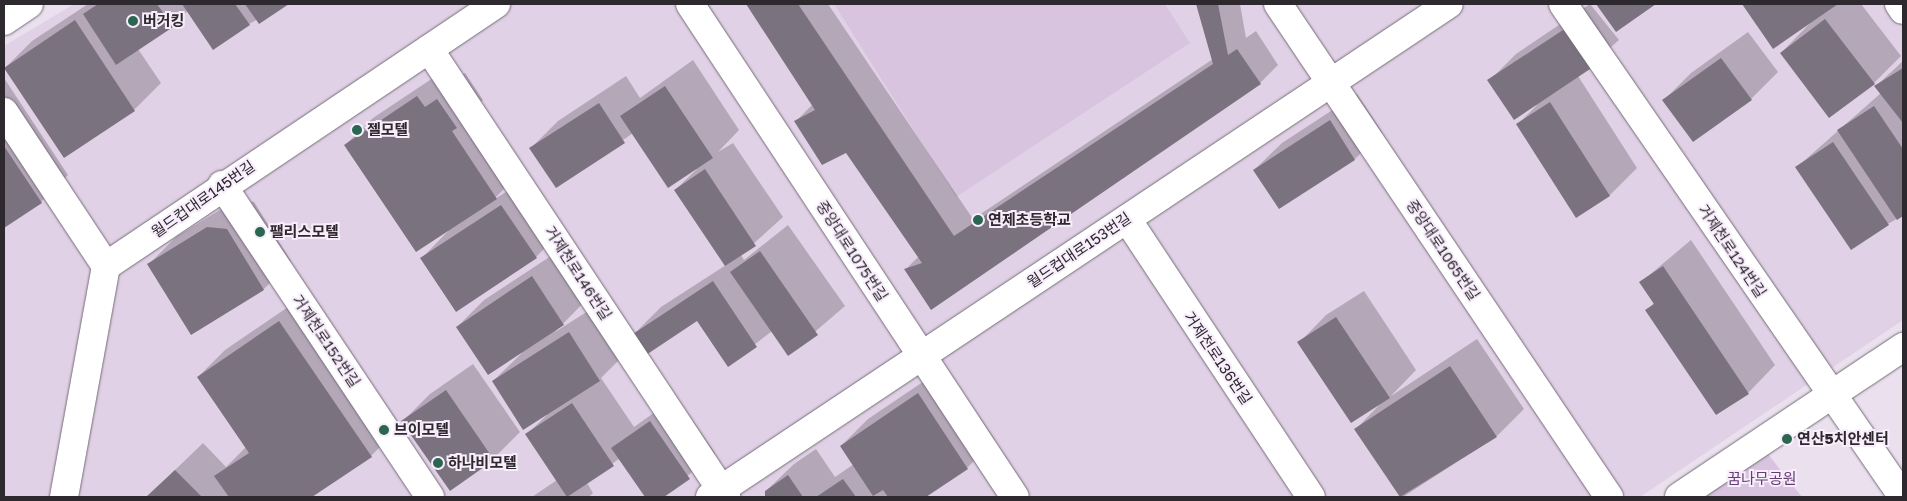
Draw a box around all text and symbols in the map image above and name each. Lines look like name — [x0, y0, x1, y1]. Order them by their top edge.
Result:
place label: 버거킹 — [143, 12, 184, 30]
marker: 버거킹 — [127, 15, 139, 27]
place label: 젤모텔 — [367, 121, 408, 139]
marker: 젤모텔 — [351, 124, 363, 136]
street label: 월드컵대로145번길 — [148, 157, 258, 241]
street label: 중앙대로1065번길 — [1403, 196, 1483, 304]
street label: 중앙대로1075번길 — [813, 197, 891, 305]
street label: 거제천로124번길 — [1694, 201, 1770, 301]
street label: 월드컵대로153번길 — [1024, 209, 1134, 291]
place label: 연제초등학교 — [988, 211, 1071, 229]
marker: 연제초등학교 — [972, 214, 984, 226]
place label: 팰리스모텔 — [270, 223, 339, 241]
street label: 거제천로146번길 — [541, 223, 615, 323]
marker: 팰리스모텔 — [254, 226, 266, 238]
street label: 거제천로152번길 — [288, 291, 364, 391]
street label: 거제천로136번길 — [1180, 308, 1256, 408]
place label: 브이모텔 — [394, 421, 449, 439]
marker: 브이모텔 — [378, 424, 390, 436]
place label: 연산5치안센터 — [1797, 430, 1889, 448]
marker: 연산5치안센터 — [1781, 433, 1793, 445]
place label: 하나비모텔 — [448, 454, 517, 472]
marker: 하나비모텔 — [432, 457, 444, 469]
park label: 꿈나무공원 — [1728, 470, 1796, 488]

